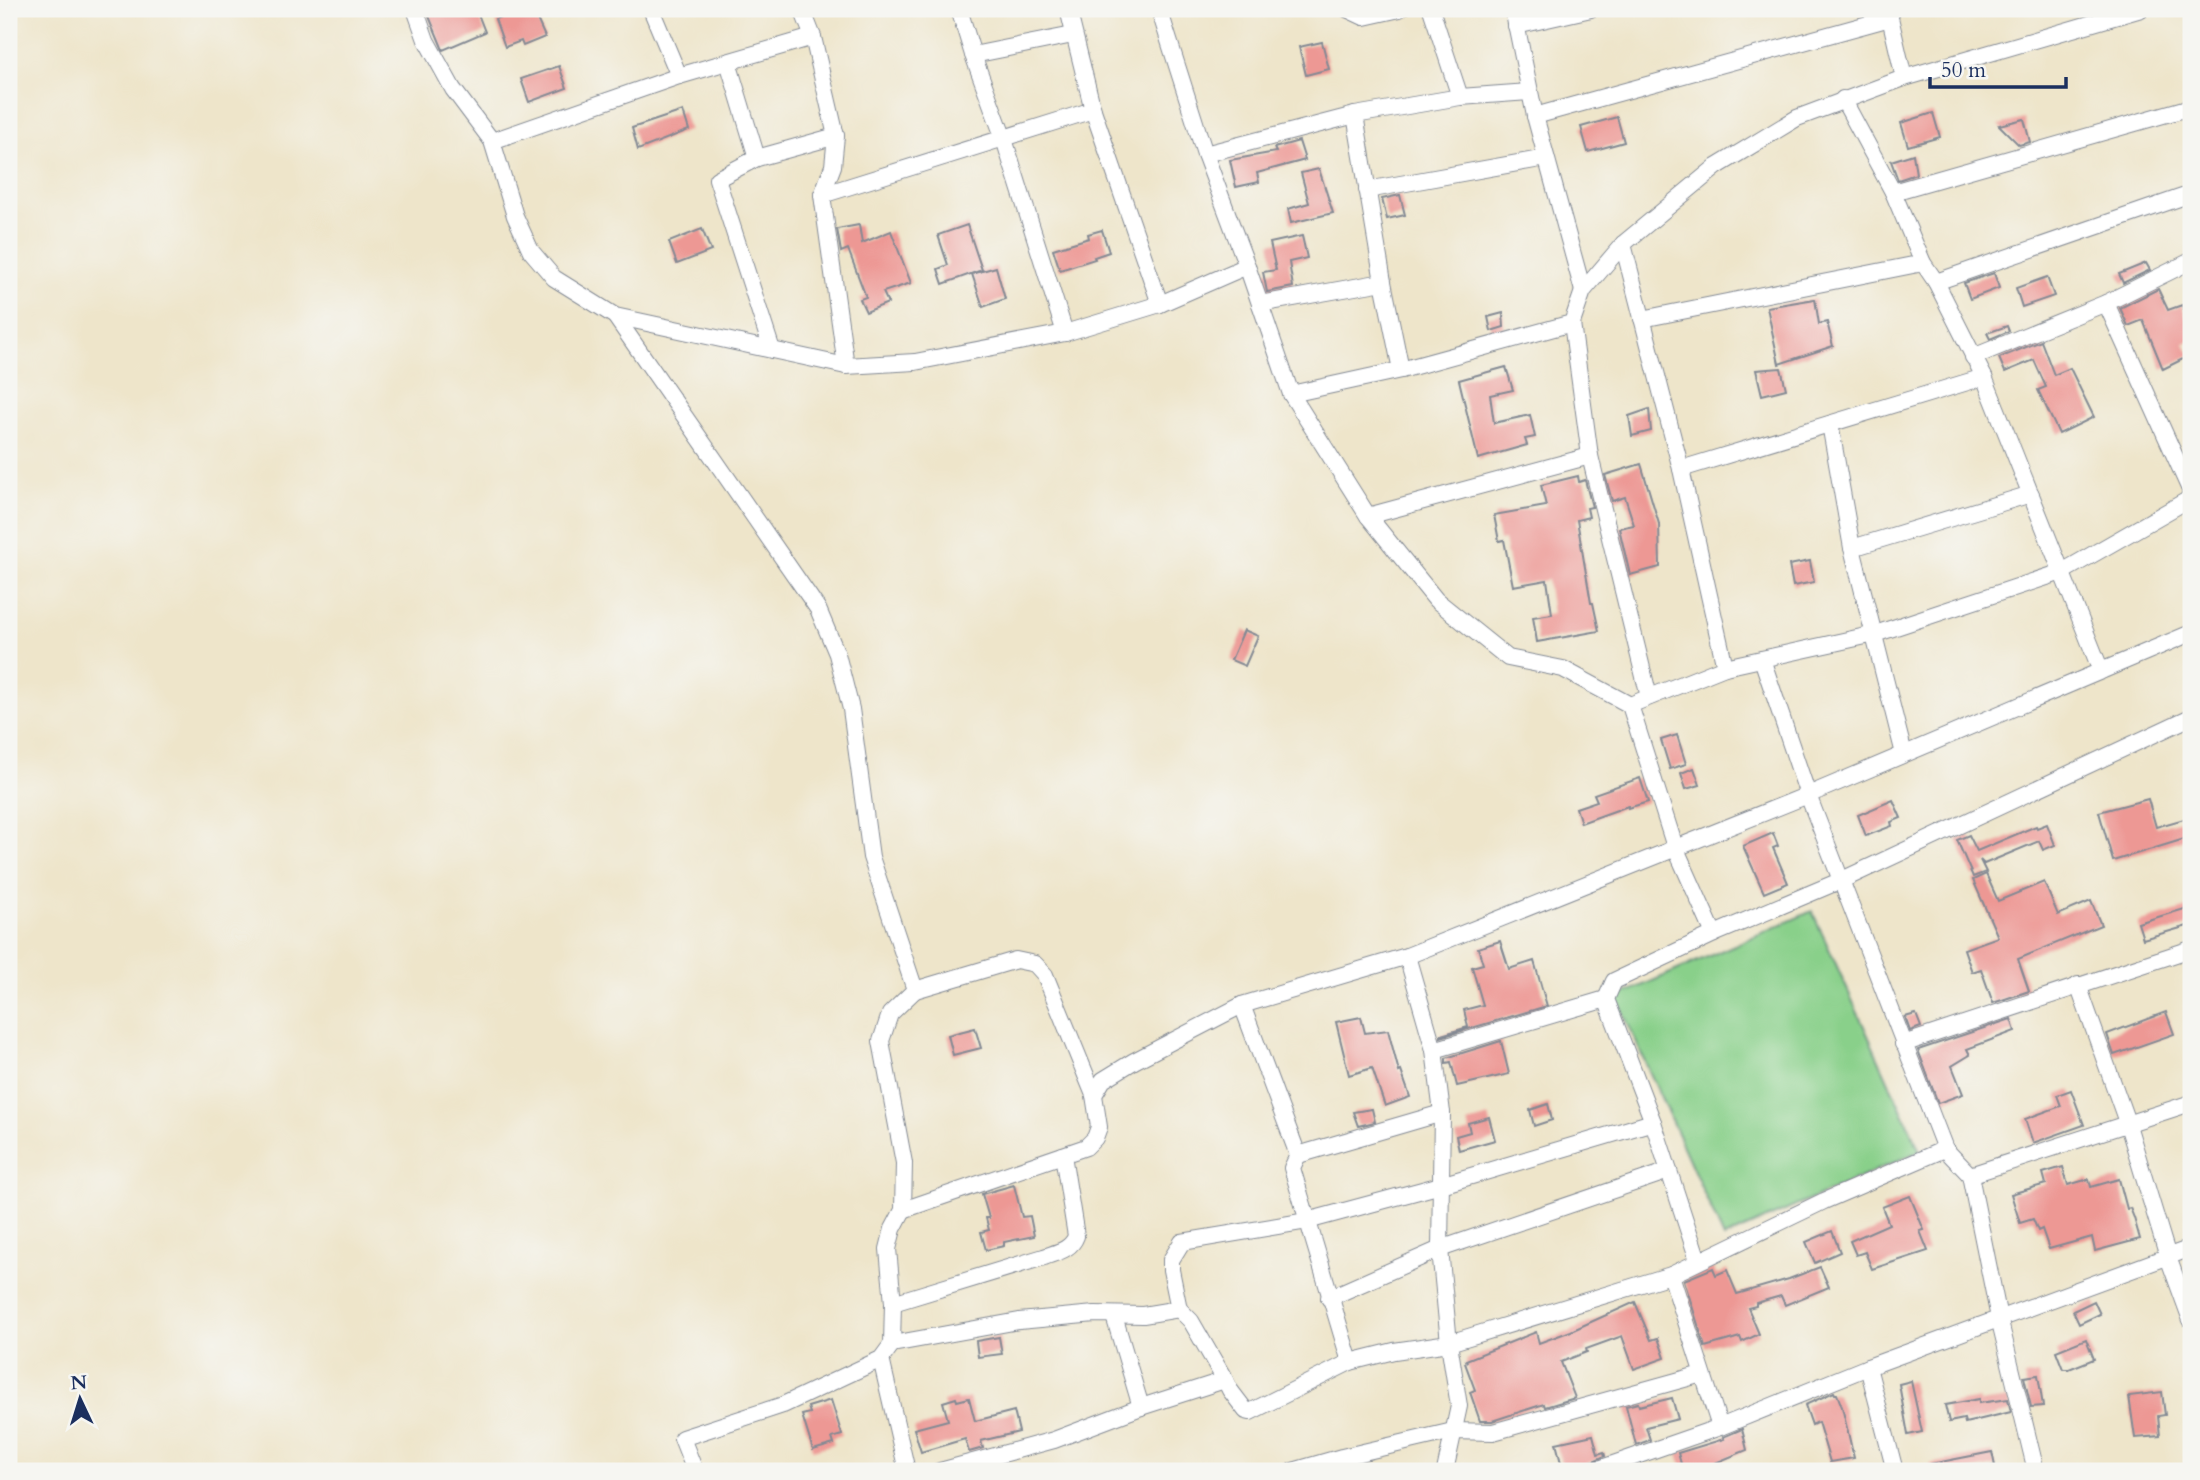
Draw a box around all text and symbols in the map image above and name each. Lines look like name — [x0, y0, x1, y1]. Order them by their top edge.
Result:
scale bar — [1930, 46, 2067, 90]
text: 50 m — [1941, 56, 1986, 85]
north arrow — [46, 1364, 116, 1434]
text: N — [70, 1369, 89, 1397]

